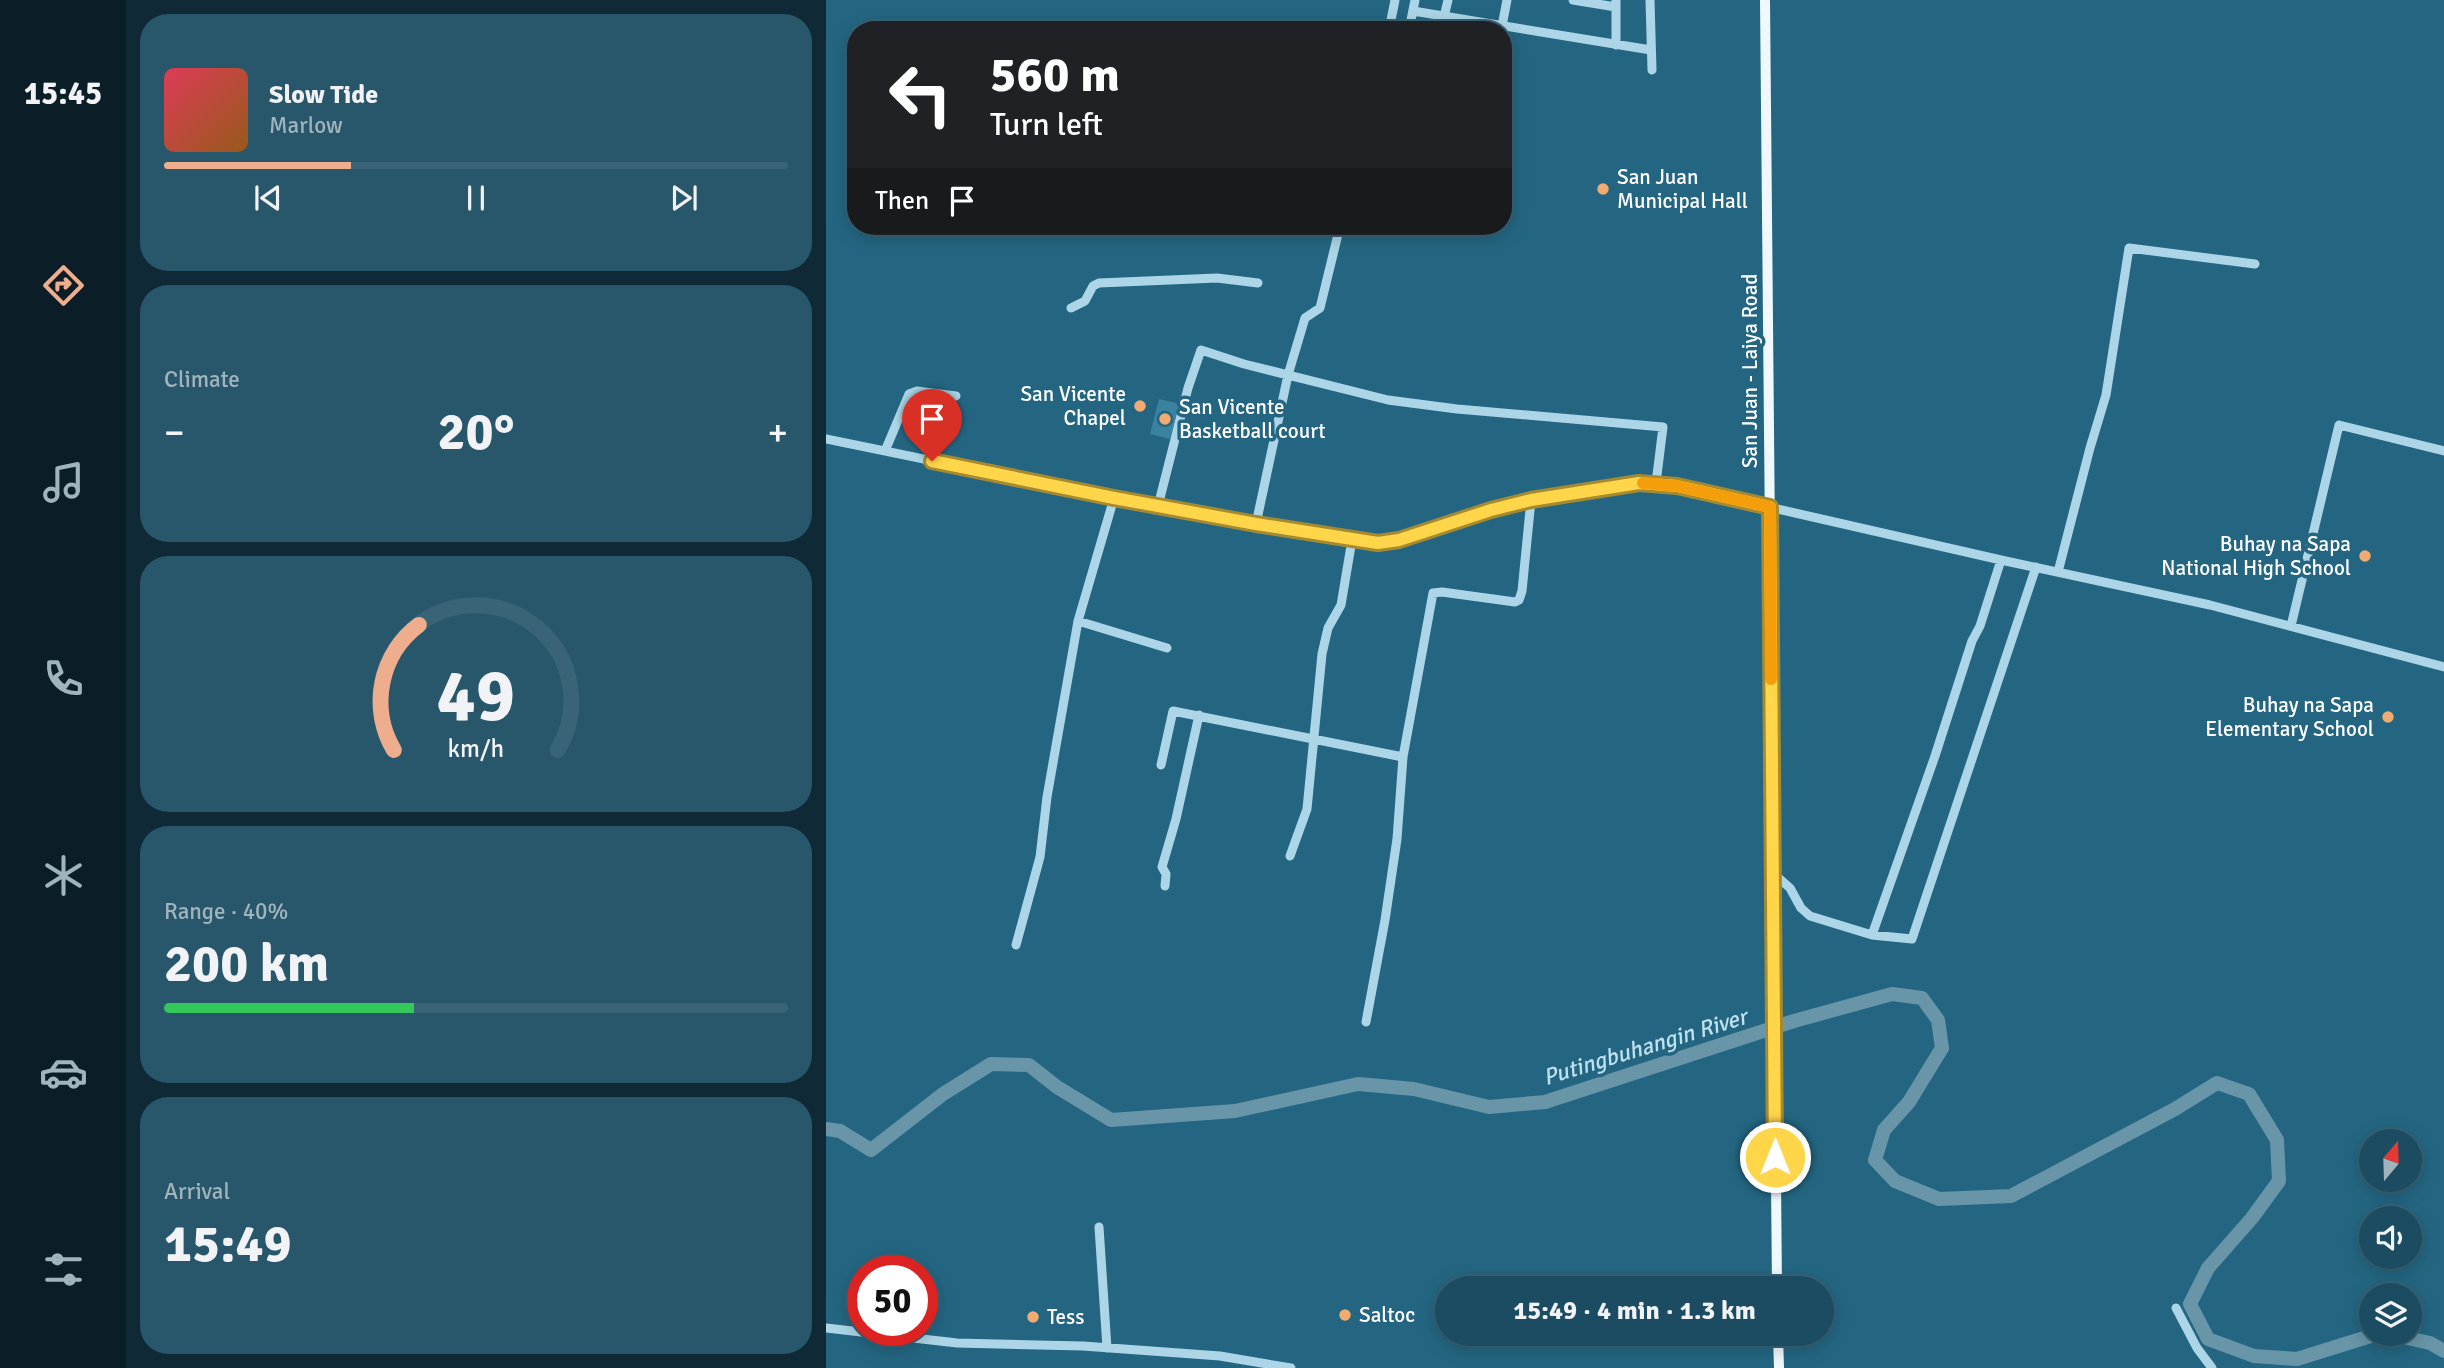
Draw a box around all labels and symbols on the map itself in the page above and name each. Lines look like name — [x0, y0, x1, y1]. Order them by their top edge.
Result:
place label: San Juan Municipal Hall — [1617, 164, 1748, 214]
marker: San Juan Municipal Hall — [1595, 181, 1611, 197]
street label: San Juan - Laiya Road — [1737, 274, 1763, 468]
place label: San Vicente Chapel — [1020, 381, 1126, 431]
pin — [902, 389, 962, 461]
place label: San Vicente Basketball court — [1179, 394, 1326, 444]
marker: San Vicente Chapel — [1132, 398, 1148, 414]
marker: San Vicente Basketball court — [1157, 411, 1173, 427]
place label: Buhay na Sapa National High School — [2161, 531, 2351, 581]
marker: Buhay na Sapa National High School — [2357, 548, 2373, 564]
place label: Buhay na Sapa Elementary School — [2205, 692, 2374, 742]
marker: Buhay na Sapa Elementary School — [2380, 709, 2396, 725]
water label: Putingbuhangin River — [1539, 1001, 1754, 1092]
position arrow — [1738, 1120, 1812, 1194]
north arrow — [2359, 1129, 2422, 1192]
speed limit sign: 50 — [847, 1255, 938, 1346]
place label: Saltoc — [1359, 1302, 1415, 1328]
place label: Tess — [1047, 1304, 1084, 1330]
marker: Saltoc — [1337, 1307, 1353, 1323]
marker: Tess — [1025, 1309, 1041, 1325]

